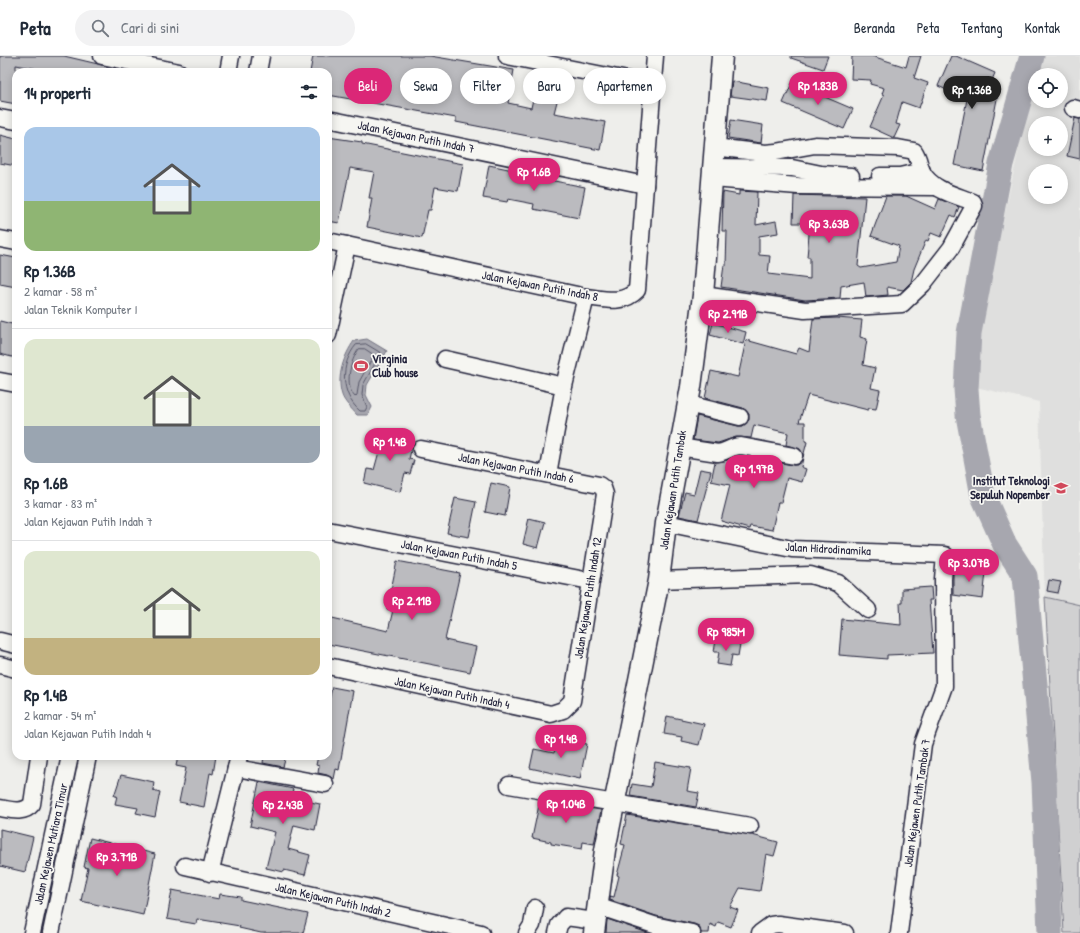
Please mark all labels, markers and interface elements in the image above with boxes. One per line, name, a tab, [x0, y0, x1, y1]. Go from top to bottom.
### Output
search box	[75, 10, 355, 46]
text: Peta	[20, 15, 51, 41]
icon: search	[89, 17, 111, 39]
text: Cari di sini	[121, 17, 179, 38]
text: Beranda	[854, 18, 895, 37]
text: Peta	[917, 18, 939, 37]
text: Tentang	[961, 18, 1003, 37]
text: Kontak	[1025, 18, 1060, 37]
chip: Beli	[344, 68, 392, 104]
chip: Sewa	[400, 68, 452, 104]
chip: Filter	[460, 68, 515, 104]
chip: Baru	[523, 68, 575, 104]
chip: Apartemen	[583, 68, 666, 104]
map controls	[1028, 68, 1068, 204]
button: locate	[1028, 68, 1068, 108]
pin: Rp 1.83B	[777, 72, 859, 106]
text: Rp 1.83B	[798, 76, 838, 94]
pin: Rp 1.36B	[931, 76, 1013, 110]
text: Rp 1.36B	[952, 80, 992, 98]
text: 14 properti	[24, 81, 91, 104]
icon: filters	[298, 81, 320, 103]
street label: Jalan Kejawan Putih Indah 7	[356, 116, 476, 157]
button: +	[1028, 116, 1068, 156]
icon: home	[136, 153, 208, 225]
pin: Rp 1.6B	[497, 158, 571, 192]
text: Rp 1.6B	[517, 162, 551, 180]
button: −	[1028, 164, 1068, 204]
pin: Rp 3.63B	[788, 210, 870, 244]
text: Rp 3.63B	[809, 214, 849, 232]
text: Rp 1.36B	[24, 259, 76, 282]
street label: Jalan Kejawan Putih Indah 8	[481, 266, 600, 305]
text: 2 kamar · 58 m²	[24, 282, 97, 300]
text: Jalan Teknik Komputer I	[24, 300, 138, 318]
pin: Rp 2.91B	[687, 300, 769, 334]
text: Rp 2.91B	[708, 304, 748, 322]
place label: Virginia Club house	[372, 350, 419, 381]
sports icon: Virginia Club house	[353, 358, 369, 374]
icon: home	[136, 365, 208, 437]
pin: Rp 1.4B	[353, 428, 427, 462]
street label: Jalan Kejawan Putih Tambak	[655, 429, 690, 551]
text: Rp 1.4B	[373, 432, 407, 450]
street label: Jalan Kejawan Putih Indah 6	[457, 448, 576, 487]
pin: Rp 1.97B	[713, 455, 795, 489]
text: Rp 1.97B	[734, 459, 774, 477]
text: Rp 1.6B	[24, 471, 68, 494]
place label: Institut Teknologi Sepuluh Nopember	[970, 472, 1050, 504]
school or university icon: Institut Teknologi Sepuluh Nopember	[1053, 480, 1069, 496]
text: 3 kamar · 83 m²	[24, 494, 97, 512]
text: Jalan Kejawan Putih Indah 7	[24, 512, 153, 530]
street label: Jalan Kejawan Putih Indah 5	[400, 535, 519, 574]
street label: Jalan Kejawan Putih Indah 12	[570, 536, 606, 660]
street label: Jalan Hidrodinamika	[785, 538, 872, 559]
pin: Rp 3.07B	[928, 549, 1010, 583]
text: Rp 3.07B	[948, 553, 990, 571]
icon: home	[136, 577, 208, 649]
pin: Rp 2.11B	[371, 587, 453, 621]
text: Rp 2.11B	[392, 591, 432, 609]
pin: Rp 985M	[689, 618, 763, 652]
text: Rp 985M	[707, 622, 745, 640]
street label: Jalan Kejawan Putih Indah 4	[393, 672, 512, 713]
text: Rp 1.4B	[24, 683, 68, 706]
text: 2 kamar · 54 m²	[24, 706, 96, 724]
text: Jalan Kejawan Putih Indah 4	[24, 724, 151, 742]
pin: Rp 1.4B	[524, 725, 598, 759]
text: Rp 1.4B	[544, 729, 578, 747]
street label: Jalan Kejawen Putih Tambak 7	[899, 738, 934, 868]
street label: Jalan Kejawen Mutiara Timur	[29, 781, 72, 906]
pin: Rp 1.04B	[525, 790, 607, 824]
pin: Rp 2.43B	[242, 791, 324, 825]
text: Rp 1.04B	[546, 794, 586, 812]
text: Rp 2.43B	[263, 795, 303, 813]
pin: Rp 3.71B	[76, 843, 158, 877]
text: Rp 3.71B	[97, 847, 137, 865]
street label: Jalan Kejawan Putih Indah 2	[273, 878, 393, 921]

